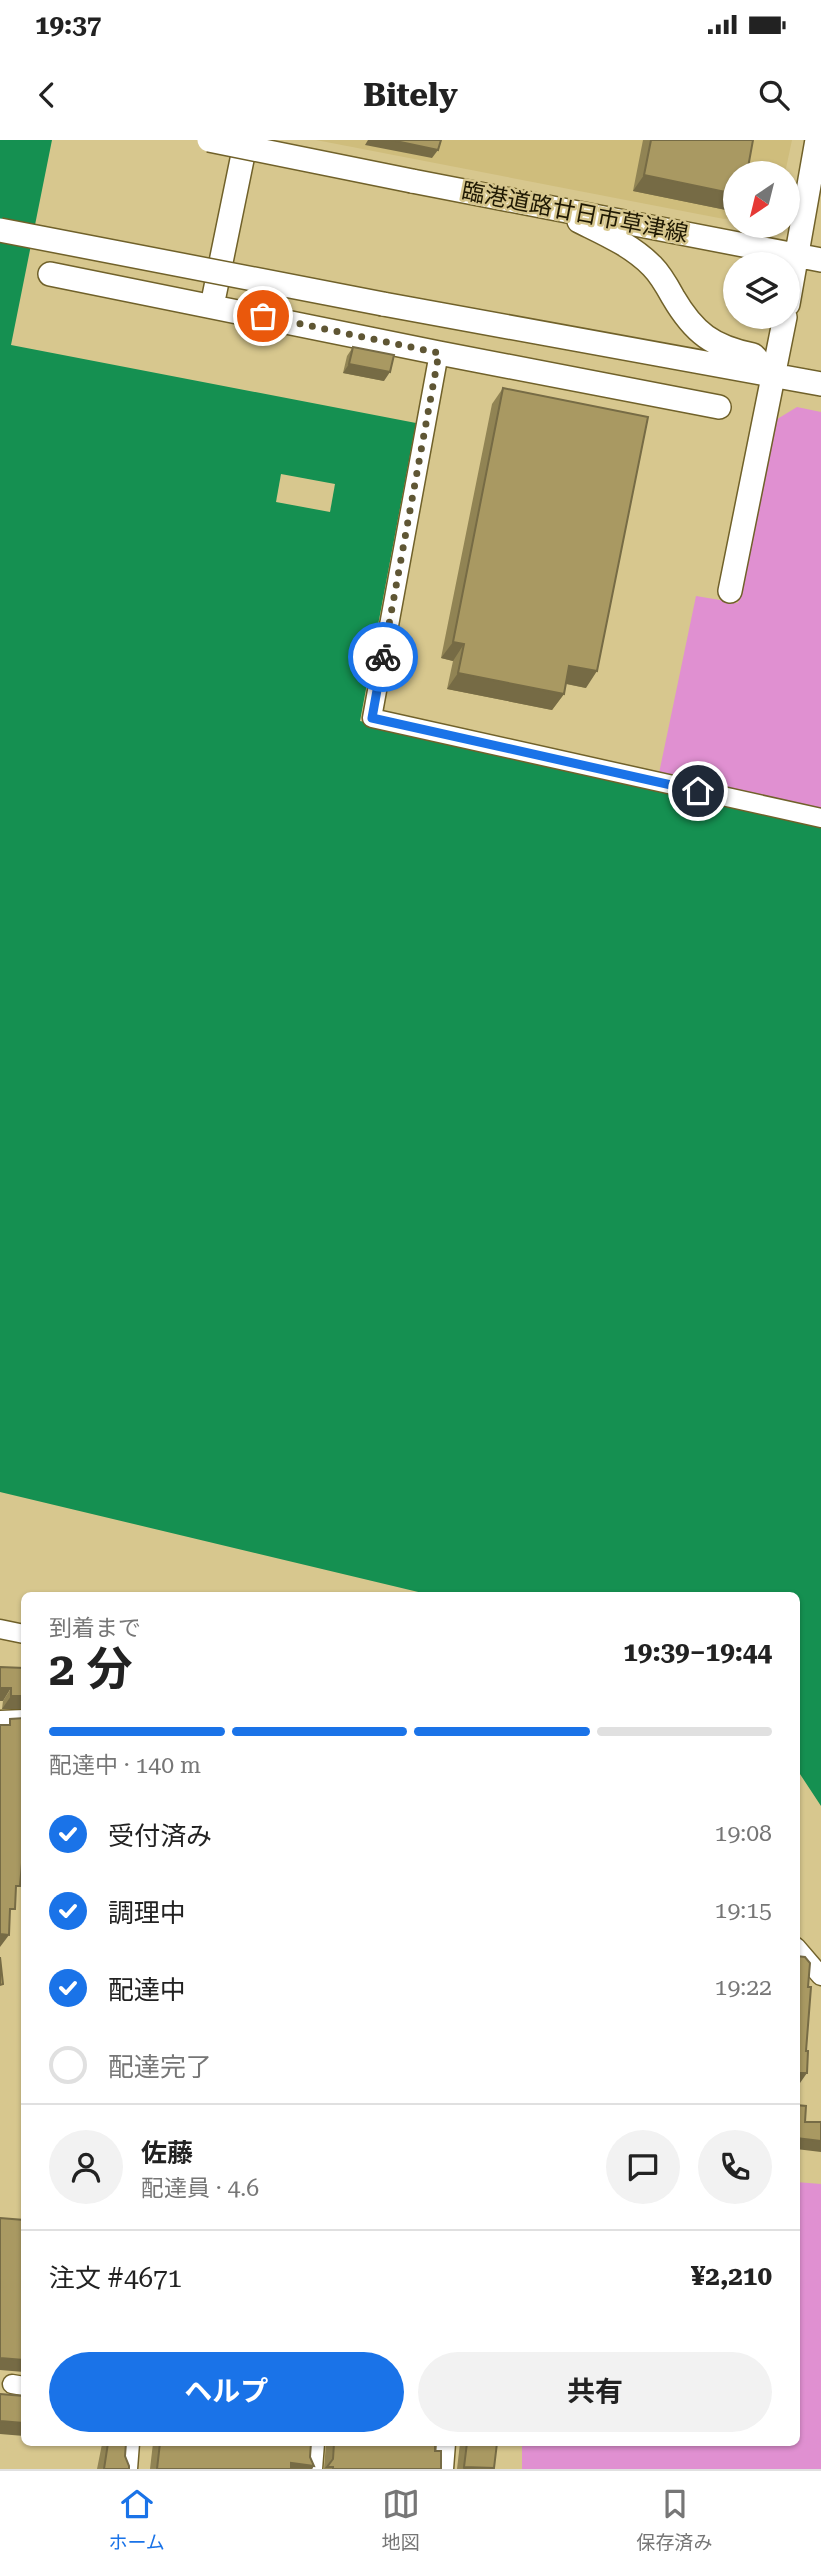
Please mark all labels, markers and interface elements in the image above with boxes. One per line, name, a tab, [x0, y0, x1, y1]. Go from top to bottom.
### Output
text: 19:37	[35, 10, 101, 40]
icon: back	[28, 76, 66, 114]
text: Bitely	[363, 76, 458, 114]
icon: search	[755, 76, 793, 114]
north arrow	[723, 161, 800, 238]
map controls	[723, 161, 800, 329]
street label: 臨港道路廿日市草津線	[459, 177, 690, 248]
button: layers	[723, 252, 800, 329]
pin	[233, 286, 293, 346]
icon: bag	[244, 297, 282, 335]
courier	[348, 622, 418, 692]
icon: bike	[364, 638, 402, 676]
pin	[668, 761, 728, 821]
icon: home	[679, 772, 717, 810]
text: 到着まで	[49, 1615, 141, 1642]
text: 19:39–19:44	[623, 1637, 772, 1667]
text: 2 分	[49, 1642, 132, 1696]
text: 配達中 · 140 m	[49, 1752, 201, 1779]
icon: check	[49, 1815, 87, 1853]
text: 19:08	[715, 1820, 772, 1847]
text: 受付済み	[108, 1821, 212, 1851]
icon: check	[49, 1892, 87, 1930]
text: 19:15	[715, 1897, 772, 1924]
text: 調理中	[108, 1898, 186, 1928]
icon: check	[49, 1969, 87, 2007]
text: 19:22	[715, 1974, 772, 2001]
text: 配達中	[108, 1975, 186, 2005]
text: 配達完了	[108, 2052, 212, 2082]
button: person	[49, 2130, 123, 2204]
button: chat	[606, 2130, 680, 2204]
button: phone	[698, 2130, 772, 2204]
text: 佐藤	[141, 2138, 193, 2168]
text: 配達員 · 4.6	[141, 2175, 259, 2202]
text: ¥2,210	[691, 2261, 772, 2291]
text: 注文 #4671	[49, 2263, 182, 2293]
button: ヘルプ	[49, 2352, 404, 2432]
button: 共有	[418, 2352, 772, 2432]
tab: ホーム	[108, 2485, 165, 2554]
tab: 地図	[382, 2485, 420, 2554]
tab: 保存済み	[637, 2485, 713, 2554]

